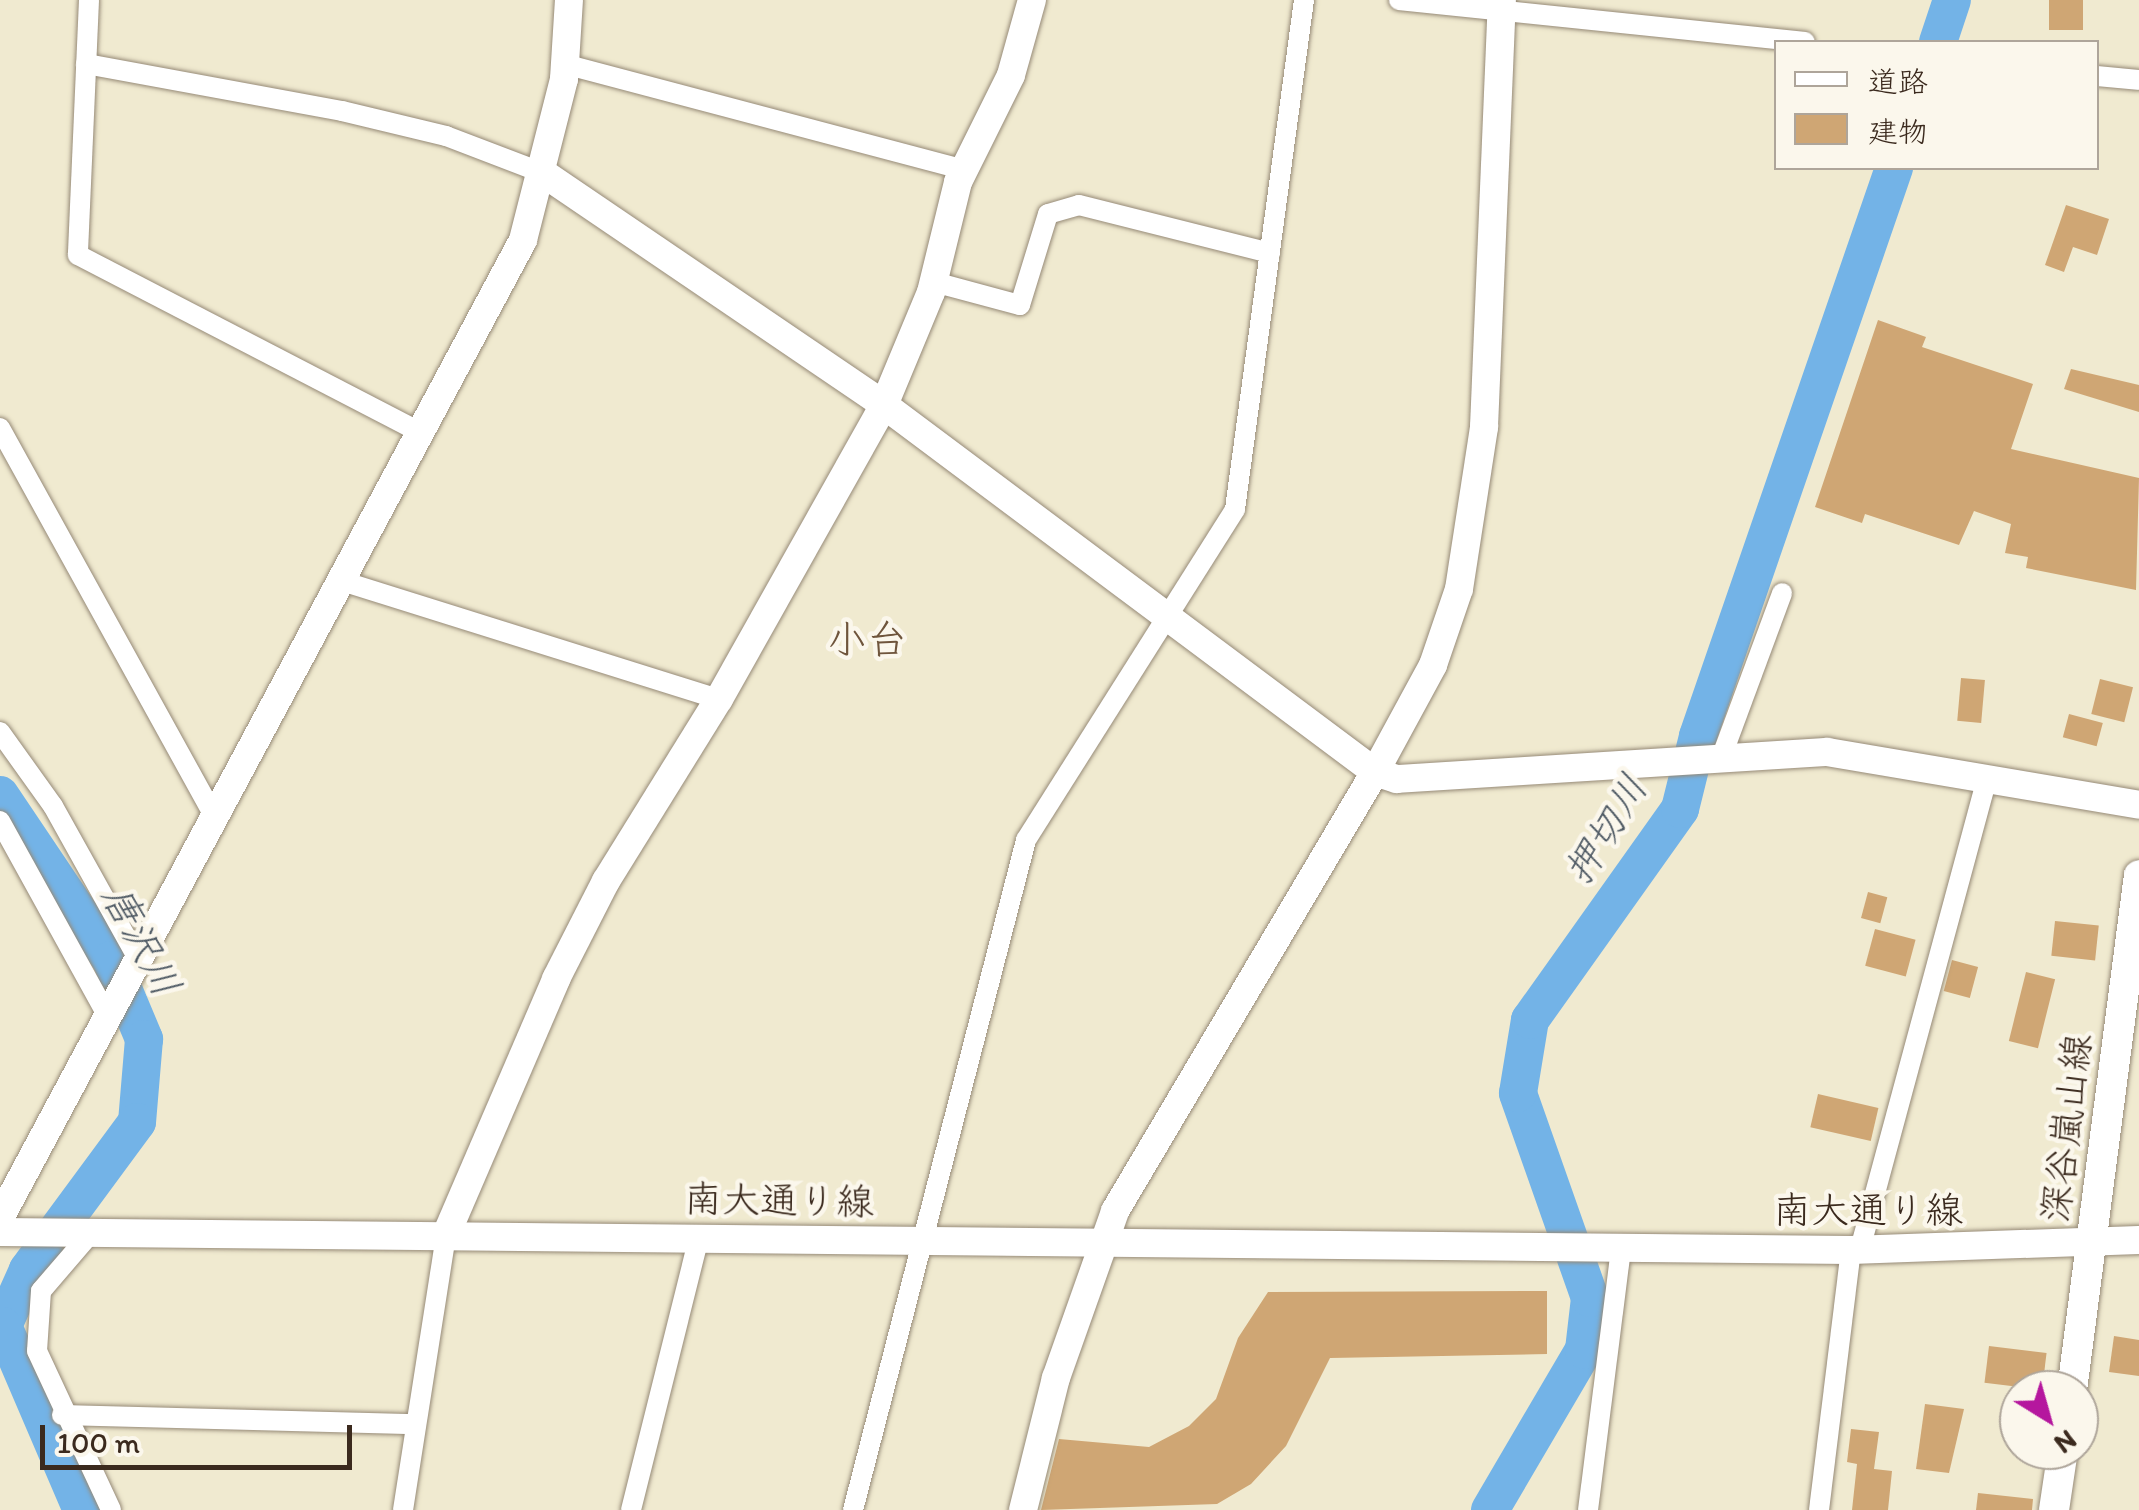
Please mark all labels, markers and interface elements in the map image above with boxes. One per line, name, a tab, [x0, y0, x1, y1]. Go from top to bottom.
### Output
legend	[1774, 40, 2099, 170]
text: 道路	[1868, 63, 1928, 100]
text: 建物	[1868, 113, 1928, 150]
district label: 小台	[827, 615, 907, 663]
water label: 押切川	[1553, 765, 1657, 893]
water label: 唐沢川	[93, 876, 191, 1004]
street label: 深谷嵐山線	[2033, 1031, 2101, 1225]
street label: 南大通り線	[684, 1177, 874, 1225]
street label: 南大通り線	[1773, 1188, 1963, 1234]
north arrow	[1999, 1370, 2099, 1470]
scale bar	[45, 1405, 358, 1467]
text: N	[2048, 1423, 2084, 1462]
text: 100 m	[57, 1424, 140, 1461]

